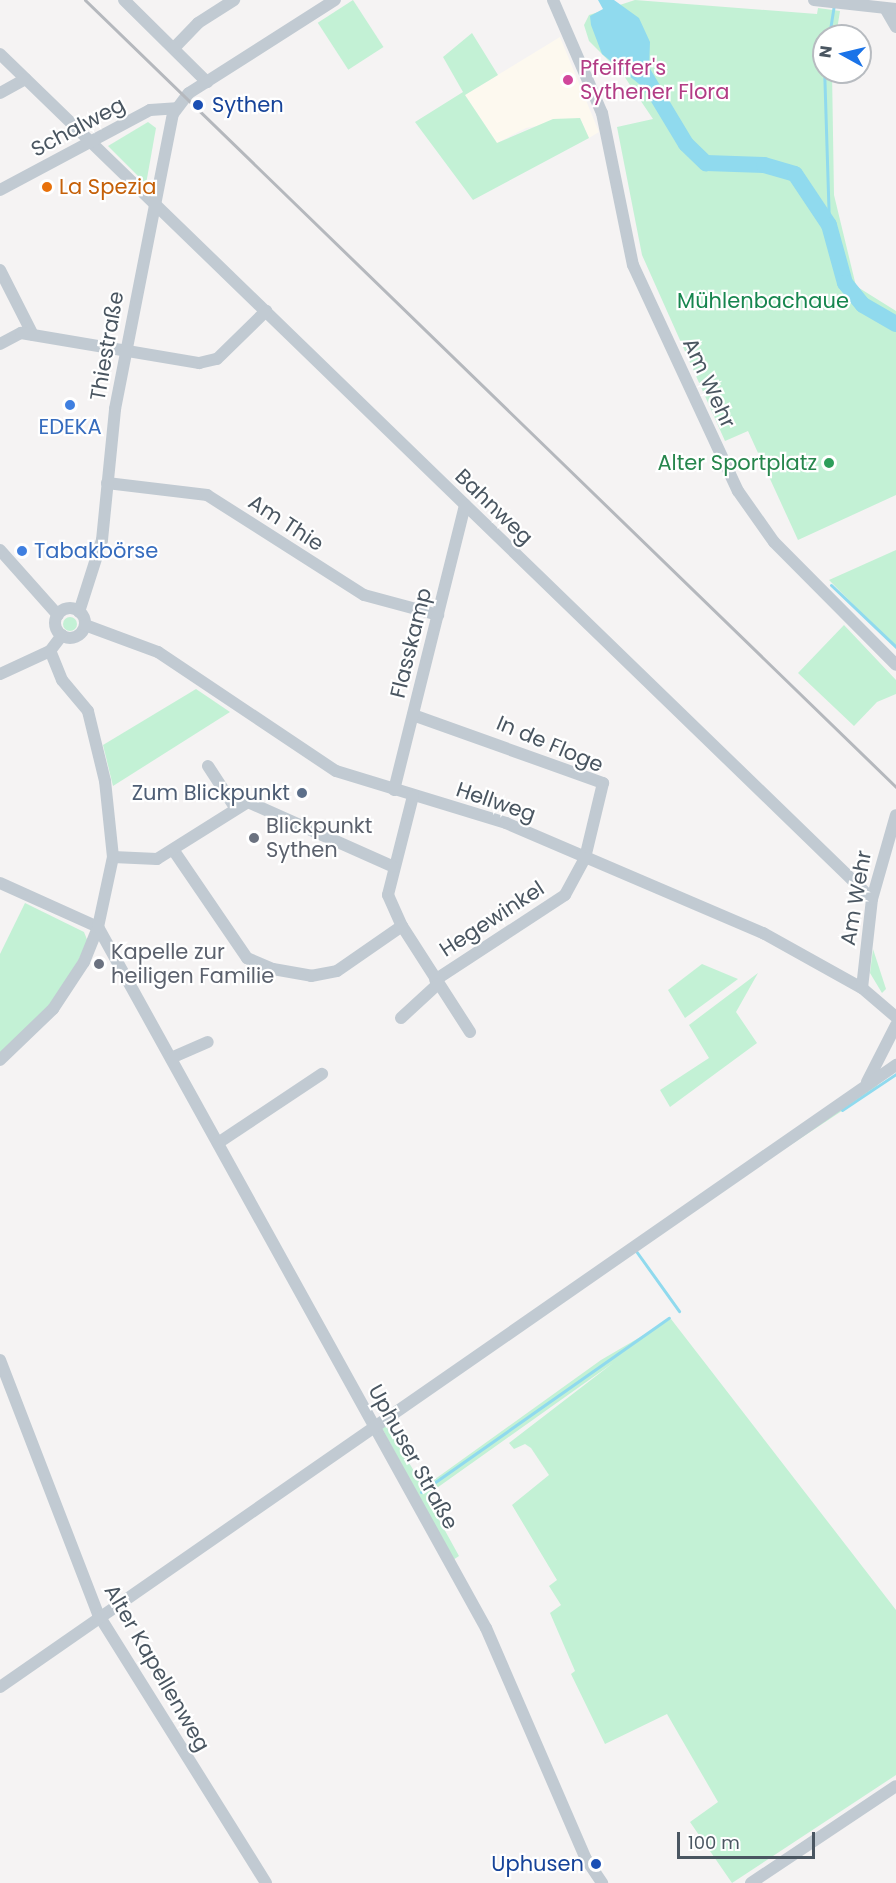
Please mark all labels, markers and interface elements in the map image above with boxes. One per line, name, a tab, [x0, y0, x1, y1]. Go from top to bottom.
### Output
north arrow	[812, 24, 872, 84]
text: N	[813, 44, 838, 59]
place label: Pfeiffer's Sythener Flora	[580, 55, 729, 105]
marker: Pfeiffer's Sythener Flora	[561, 73, 575, 87]
street label: Schalweg	[27, 92, 129, 162]
place label: Sythen	[212, 92, 284, 118]
marker: Sythen	[189, 96, 207, 114]
place label: La Spezia	[59, 174, 156, 200]
marker: La Spezia	[40, 180, 54, 194]
park label: Mühlenbachaue	[677, 288, 849, 314]
street label: Thiestraße	[85, 289, 129, 403]
street label: Am Wehr	[677, 334, 741, 432]
marker: EDEKA	[63, 398, 77, 412]
place label: EDEKA	[38, 414, 102, 440]
place label: Alter Sportplatz	[657, 450, 817, 476]
marker: Alter Sportplatz	[822, 456, 836, 470]
street label: Bahnweg	[450, 464, 538, 550]
street label: Am Thie	[244, 489, 328, 557]
place label: Tabakbörse	[34, 538, 158, 564]
marker: Tabakbörse	[15, 544, 29, 558]
street label: Flasskamp	[385, 585, 437, 701]
street label: In de Floge	[493, 710, 607, 778]
street label: Hellweg	[453, 777, 539, 827]
place label: Zum Blickpunkt	[132, 780, 290, 806]
marker: Zum Blickpunkt	[295, 786, 309, 800]
place label: Blickpunkt Sythen	[266, 813, 372, 863]
marker: Blickpunkt Sythen	[247, 831, 261, 845]
street label: Am Wehr	[835, 848, 877, 948]
street label: Hegewinkel	[435, 876, 549, 962]
place label: Kapelle zur heiligen Familie	[111, 939, 274, 989]
marker: Kapelle zur heiligen Familie	[92, 957, 106, 971]
street label: Uphuser Straße	[363, 1380, 463, 1534]
street label: Alter Kapellenweg	[99, 1580, 215, 1756]
scale bar	[680, 1820, 818, 1858]
text: 100 m	[688, 1830, 740, 1855]
place label: Uphusen	[491, 1851, 584, 1877]
marker: Uphusen	[589, 1857, 603, 1871]

